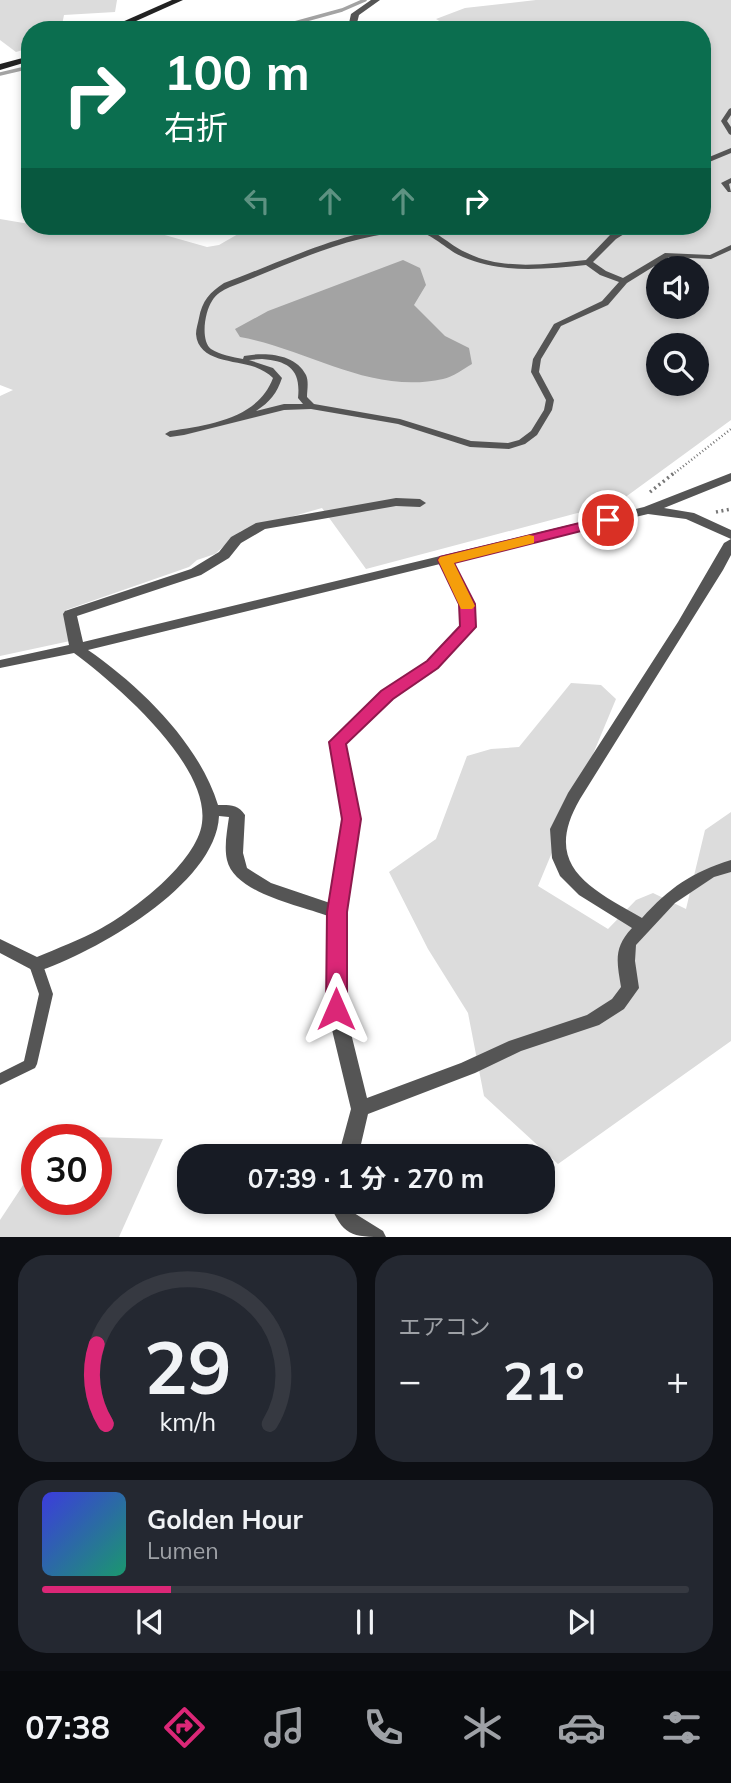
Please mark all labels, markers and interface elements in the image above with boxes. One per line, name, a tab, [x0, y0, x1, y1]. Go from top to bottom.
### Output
text: 100 m	[164, 41, 310, 102]
icon: right	[49, 49, 140, 140]
text: 右折	[164, 107, 228, 147]
icon: left	[238, 182, 276, 220]
icon: ahead	[311, 182, 349, 220]
icon: ahead	[384, 182, 422, 220]
icon: right	[457, 182, 495, 220]
map controls	[646, 256, 709, 396]
button: sound	[646, 256, 709, 319]
button: search	[646, 333, 709, 396]
pin	[578, 490, 638, 550]
icon: arrive	[589, 501, 627, 539]
position arrow	[299, 972, 373, 1046]
speed limit sign: 30	[21, 1124, 112, 1215]
text: 07:39 · 1 分 · 270 m	[248, 1162, 484, 1195]
text: エアコン	[399, 1312, 491, 1341]
text: 29	[144, 1322, 231, 1413]
text: 21°	[503, 1348, 585, 1413]
text: −	[399, 1356, 421, 1404]
text: +	[666, 1356, 689, 1404]
text: km/h	[159, 1406, 216, 1437]
text: Golden Hour	[147, 1503, 303, 1536]
text: Lumen	[147, 1536, 219, 1565]
icon: previous	[131, 1603, 169, 1641]
icon: pause	[346, 1603, 384, 1641]
icon: next	[562, 1603, 600, 1641]
icon: directions	[160, 1703, 209, 1752]
icon: music	[260, 1703, 309, 1752]
icon: phone	[359, 1703, 408, 1752]
icon: climate	[458, 1703, 507, 1752]
icon: car	[557, 1703, 606, 1752]
icon: filters	[657, 1703, 706, 1752]
text: 07:38	[25, 1707, 110, 1747]

